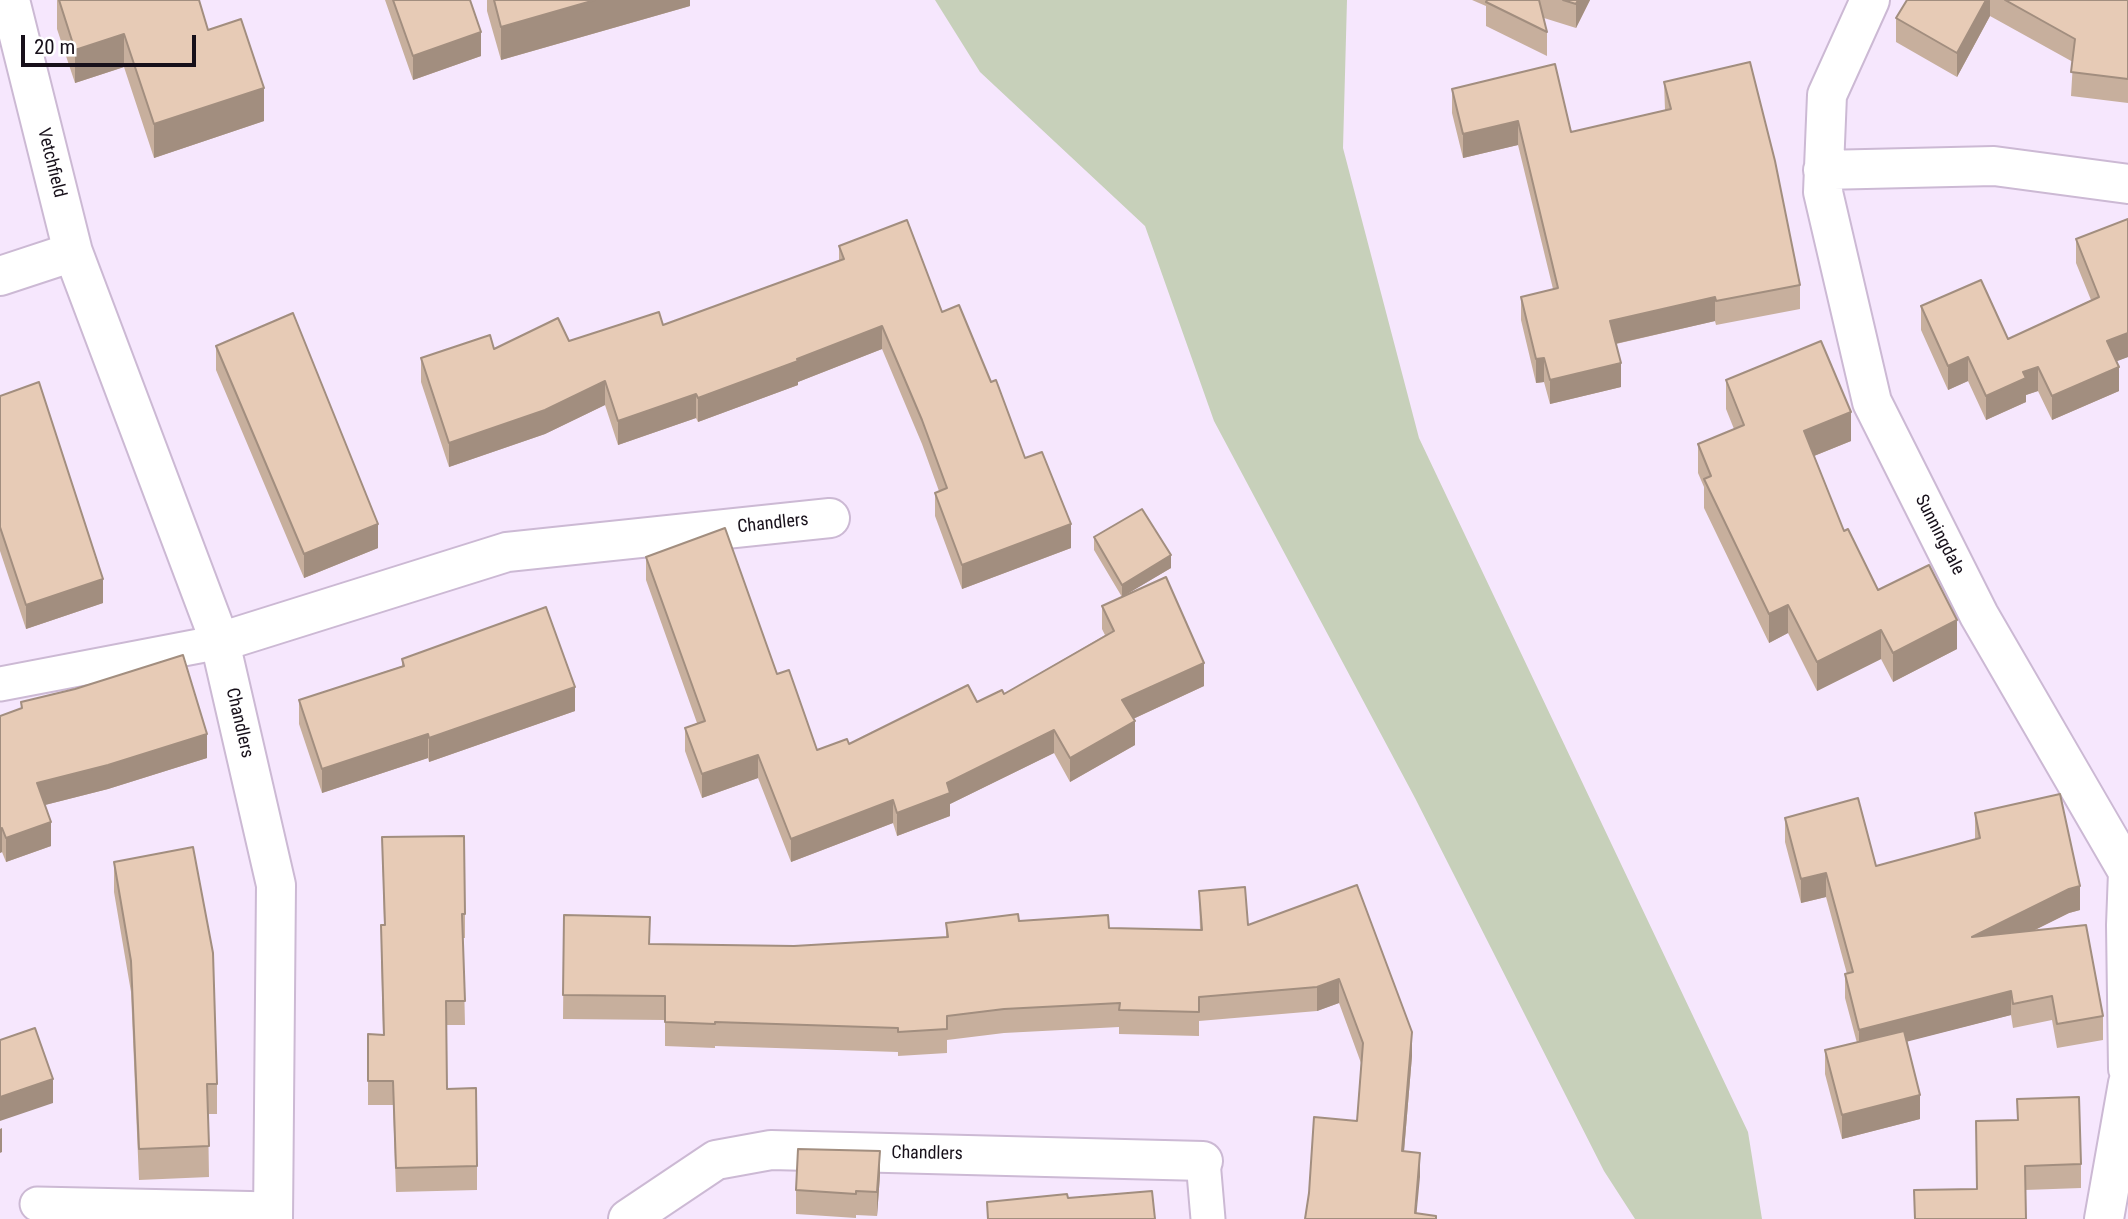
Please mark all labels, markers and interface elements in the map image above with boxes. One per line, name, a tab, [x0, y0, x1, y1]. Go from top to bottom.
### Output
scale bar	[24, 21, 200, 65]
text: 20 m	[34, 35, 75, 59]
street label: Vetchfield	[32, 126, 70, 200]
street label: Sunningdale	[1910, 491, 1968, 579]
street label: Chandlers	[736, 510, 810, 538]
street label: Chandlers	[220, 686, 258, 760]
street label: Chandlers	[891, 1143, 963, 1165]

